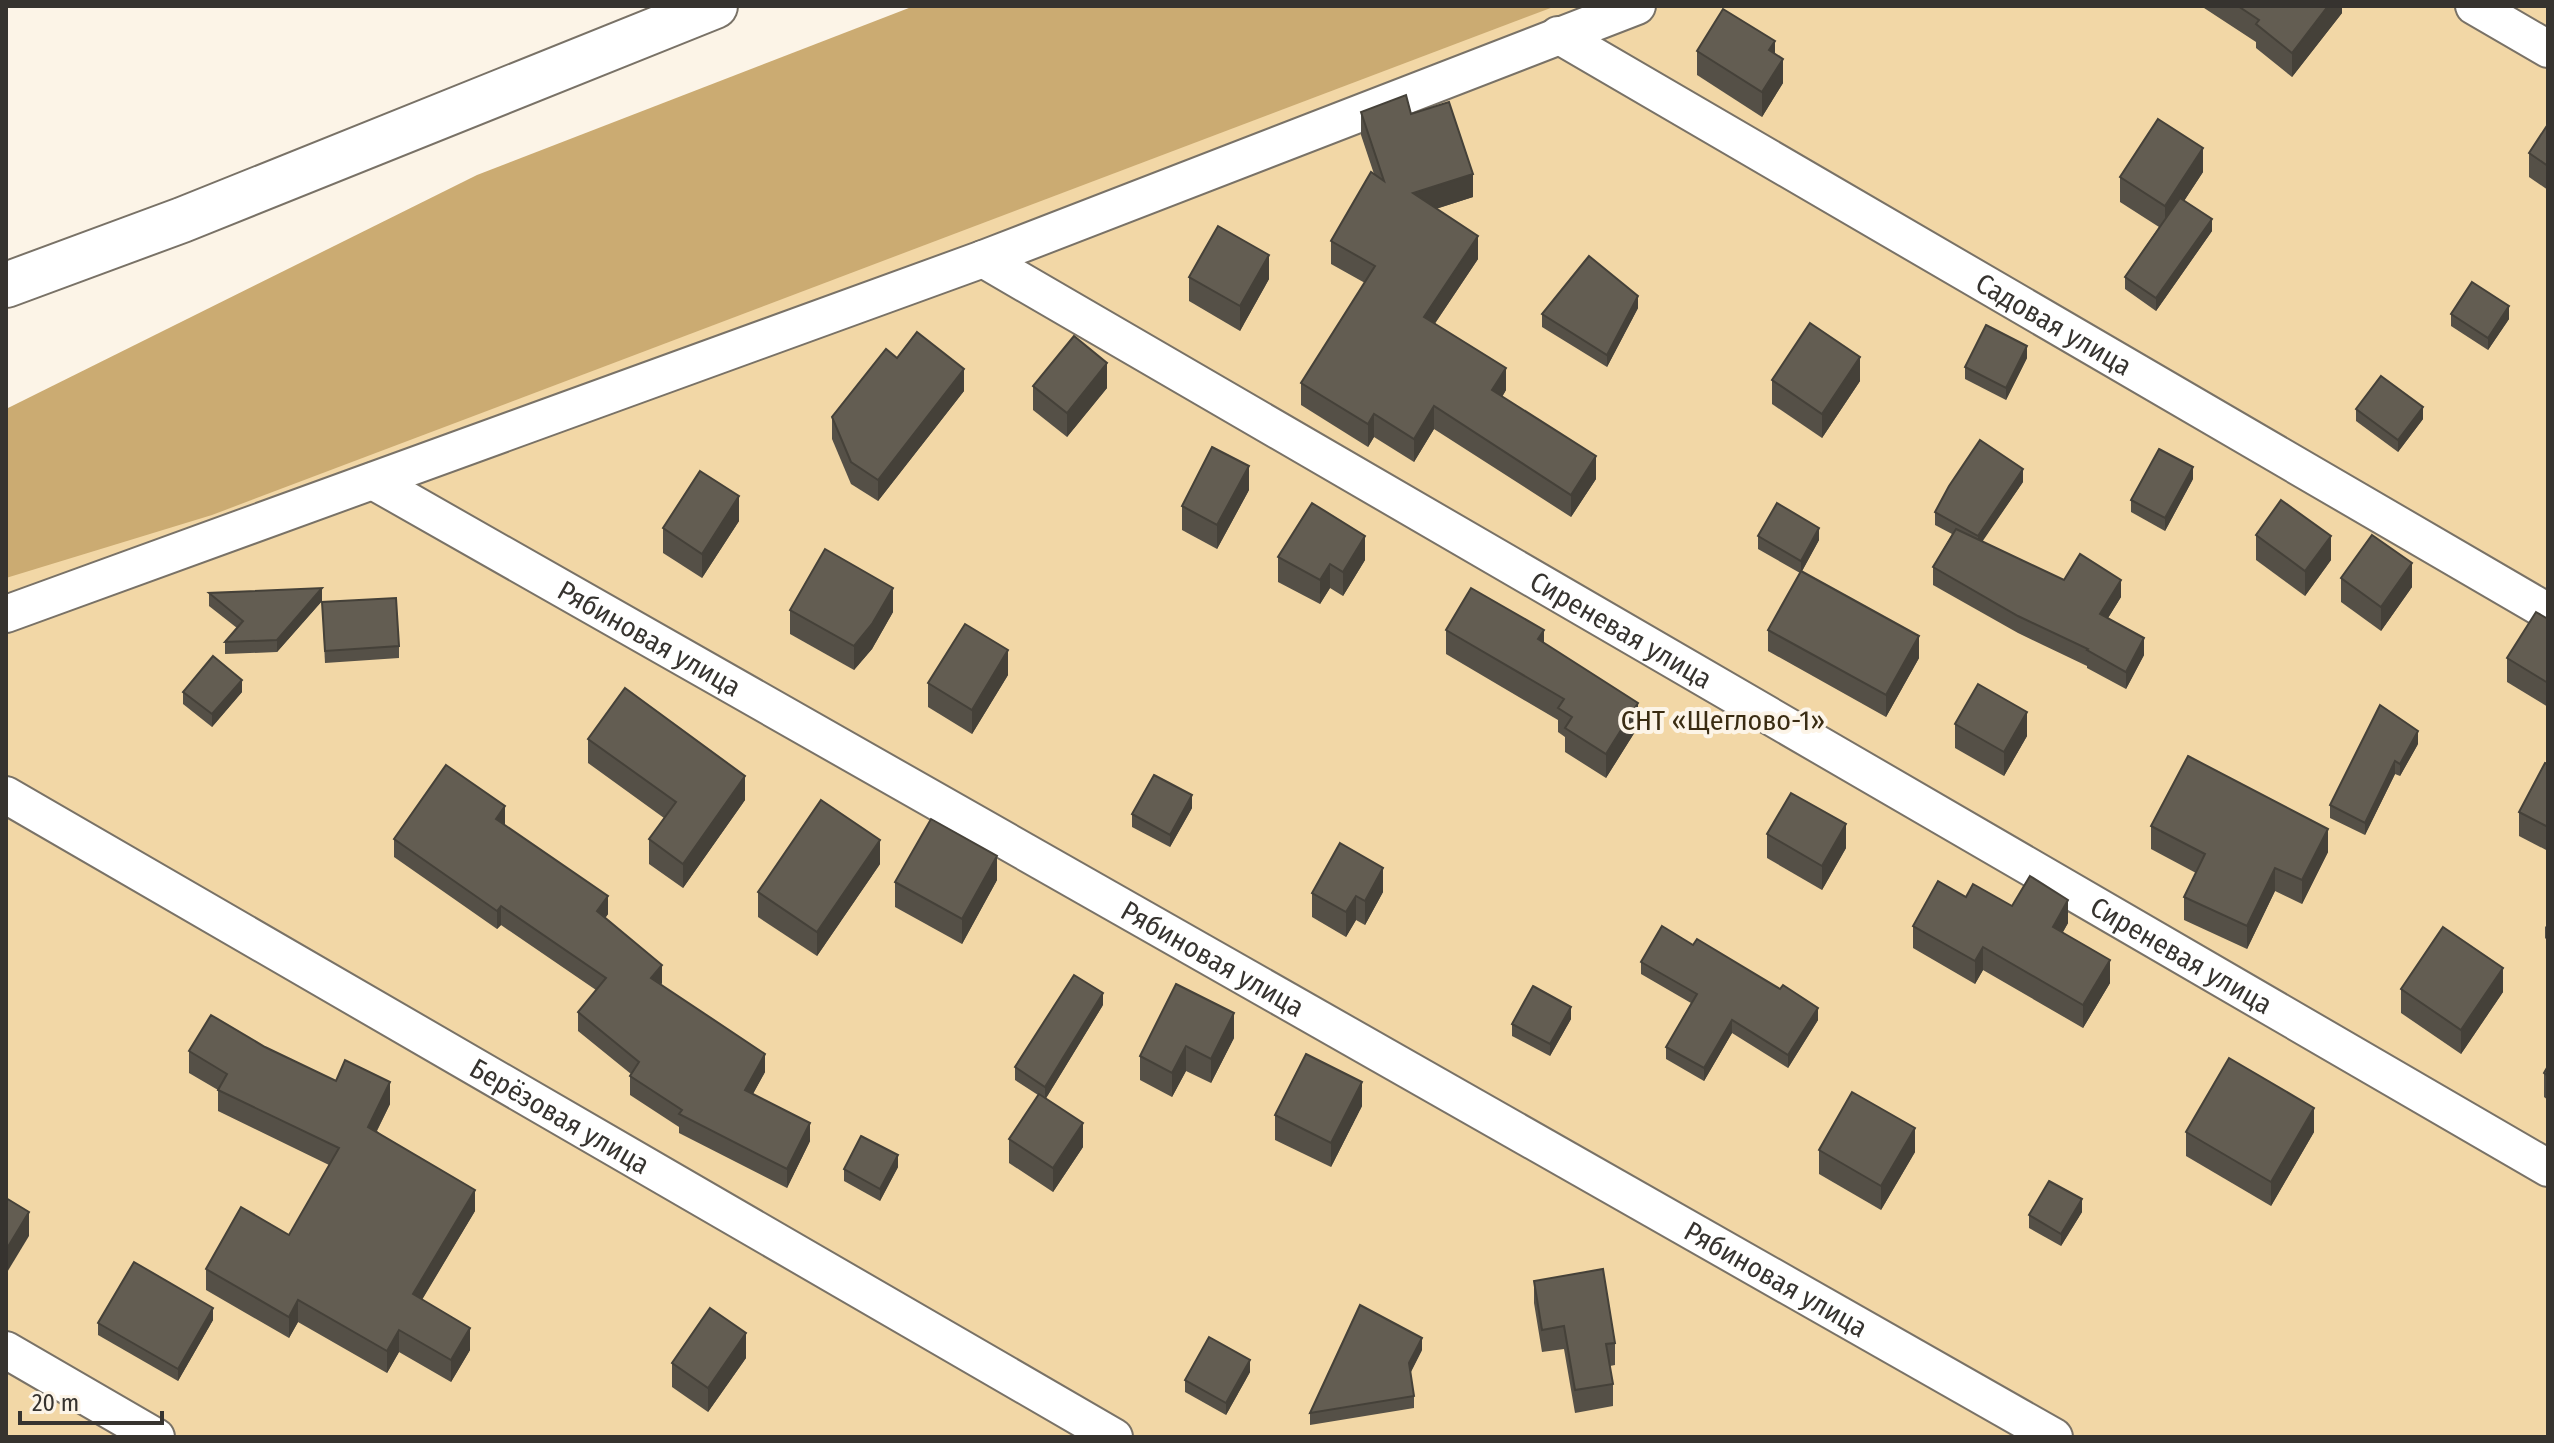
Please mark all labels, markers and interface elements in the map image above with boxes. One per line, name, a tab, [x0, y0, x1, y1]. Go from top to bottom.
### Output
street label: Садовая улица	[1970, 266, 2137, 383]
street label: Сиреневая улица	[1524, 564, 1718, 696]
street label: Рябиновая улица	[552, 574, 746, 704]
park label: СНТ «Щеглово-1»	[1621, 704, 1825, 737]
street label: Сиреневая улица	[2084, 890, 2278, 1021]
street label: Рябиновая улица	[1115, 894, 1310, 1024]
street label: Берёзовая улица	[464, 1051, 655, 1181]
street label: Рябиновая улица	[1678, 1214, 1873, 1344]
scale bar	[20, 1375, 162, 1425]
text: 20 m	[32, 1389, 79, 1417]

